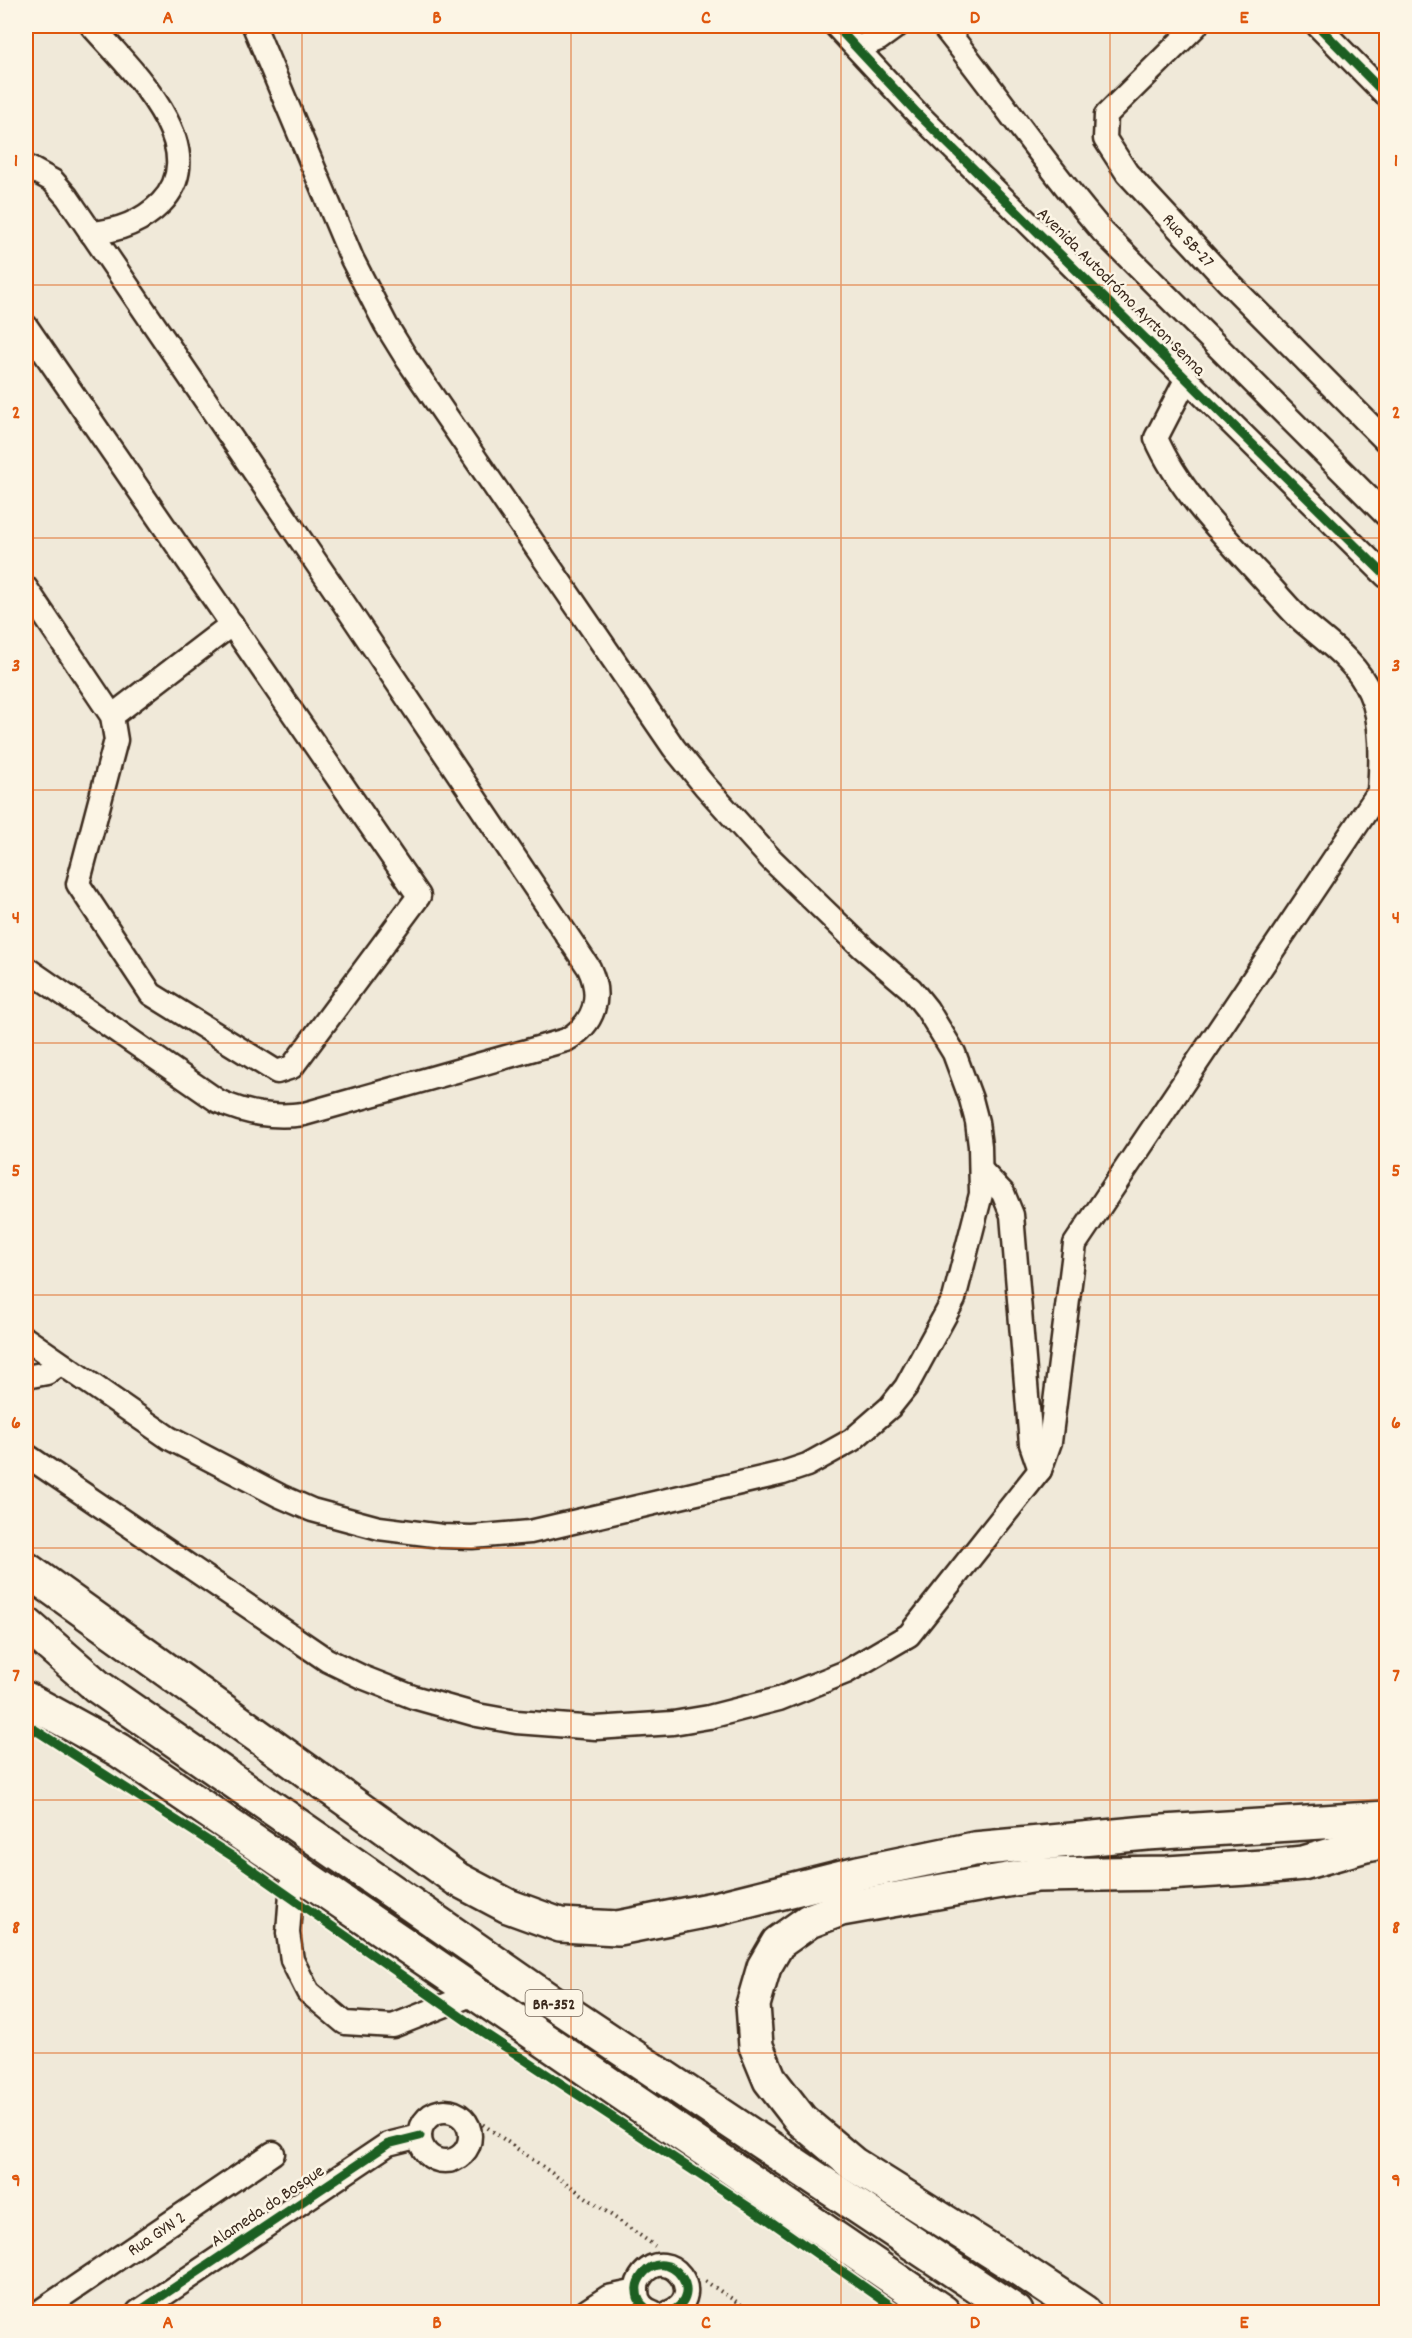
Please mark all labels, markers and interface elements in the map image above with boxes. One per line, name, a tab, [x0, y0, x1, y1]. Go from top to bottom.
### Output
text: A	[163, 5, 174, 33]
text: B	[432, 5, 442, 33]
text: C	[701, 5, 711, 33]
text: D	[970, 5, 981, 33]
text: E	[1239, 5, 1249, 33]
text: 1	[14, 148, 18, 176]
text: 1	[1394, 148, 1398, 176]
street label: Avenida Autodrómo Ayrton Senna	[1030, 203, 1211, 383]
street label: Rua SB-27	[1155, 209, 1219, 275]
text: 2	[12, 400, 20, 428]
text: 2	[1392, 400, 1400, 428]
text: 3	[12, 653, 20, 681]
text: 3	[1392, 653, 1400, 681]
text: 4	[12, 905, 20, 933]
text: 4	[1392, 905, 1400, 933]
text: 5	[11, 1158, 21, 1186]
text: 5	[1391, 1158, 1401, 1186]
text: 6	[11, 1410, 21, 1438]
text: 6	[1391, 1410, 1401, 1438]
text: 7	[12, 1663, 20, 1691]
text: 7	[1392, 1663, 1400, 1691]
text: 8	[12, 1915, 20, 1943]
text: 8	[1392, 1915, 1400, 1943]
road number: BR-352	[526, 1990, 582, 2016]
street label: Alameda do Bosque	[207, 2160, 330, 2254]
text: 9	[11, 2168, 21, 2196]
text: 9	[1391, 2168, 1401, 2196]
street label: Rua GYN 2	[123, 2206, 192, 2264]
text: A	[163, 2310, 174, 2338]
text: B	[432, 2310, 442, 2338]
text: C	[701, 2310, 711, 2338]
text: D	[970, 2310, 981, 2338]
text: E	[1239, 2310, 1249, 2338]

